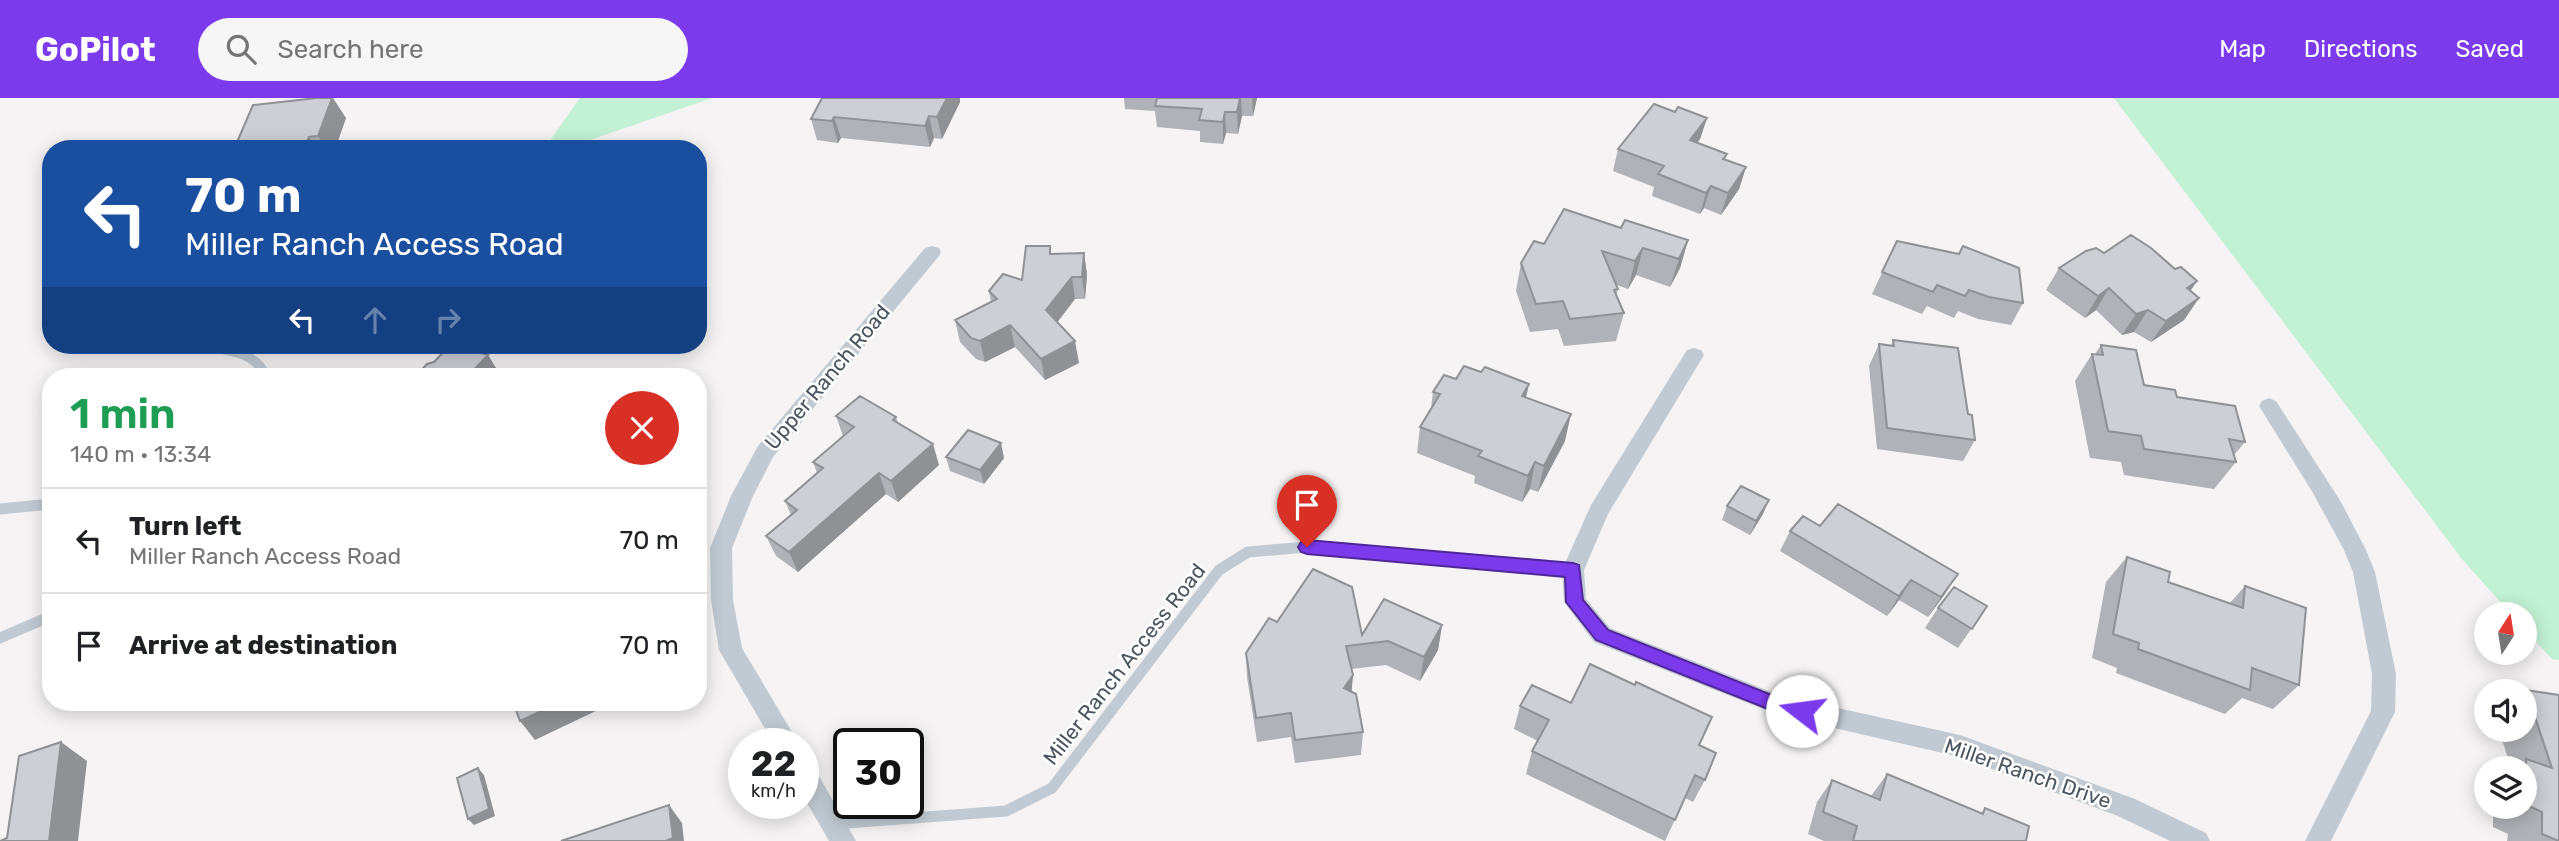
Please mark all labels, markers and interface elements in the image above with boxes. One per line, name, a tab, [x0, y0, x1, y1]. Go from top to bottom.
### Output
search box	[198, 18, 688, 81]
text: GoPilot	[35, 30, 156, 69]
icon: search	[222, 30, 260, 68]
text: Search here	[278, 34, 423, 65]
text: Map	[2219, 35, 2266, 63]
text: Directions	[2304, 35, 2417, 63]
text: Saved	[2455, 35, 2524, 63]
text: 70 m	[185, 166, 302, 224]
icon: left	[70, 168, 161, 259]
text: Miller Ranch Access Road	[185, 225, 564, 263]
street label: Upper Ranch Road	[759, 299, 895, 455]
icon: left	[283, 301, 321, 339]
icon: ahead	[356, 301, 394, 339]
icon: right	[429, 301, 467, 339]
text: 1 min	[70, 389, 176, 439]
button: close	[605, 391, 679, 465]
text: 140 m · 13:34	[70, 440, 211, 468]
pin	[1277, 475, 1337, 547]
icon: arrive	[1288, 486, 1326, 524]
text: Turn left	[129, 511, 241, 542]
icon: left	[70, 522, 108, 560]
text: 70 m	[620, 525, 679, 556]
text: Miller Ranch Access Road	[129, 542, 401, 570]
street label: Miller Ranch Access Road	[1038, 558, 1210, 770]
north arrow	[2474, 602, 2538, 665]
map controls	[2474, 602, 2537, 819]
icon: arrive	[70, 627, 108, 665]
text: Arrive at destination	[129, 630, 397, 661]
text: 70 m	[620, 630, 679, 661]
position arrow	[1765, 674, 1839, 748]
button: sound	[2474, 679, 2537, 742]
speed limit sign: 30	[833, 728, 924, 819]
street label: Miller Ranch Drive	[1941, 733, 2115, 813]
text: 22	[751, 743, 796, 785]
button: layers	[2474, 756, 2537, 819]
text: km/h	[751, 780, 796, 802]

